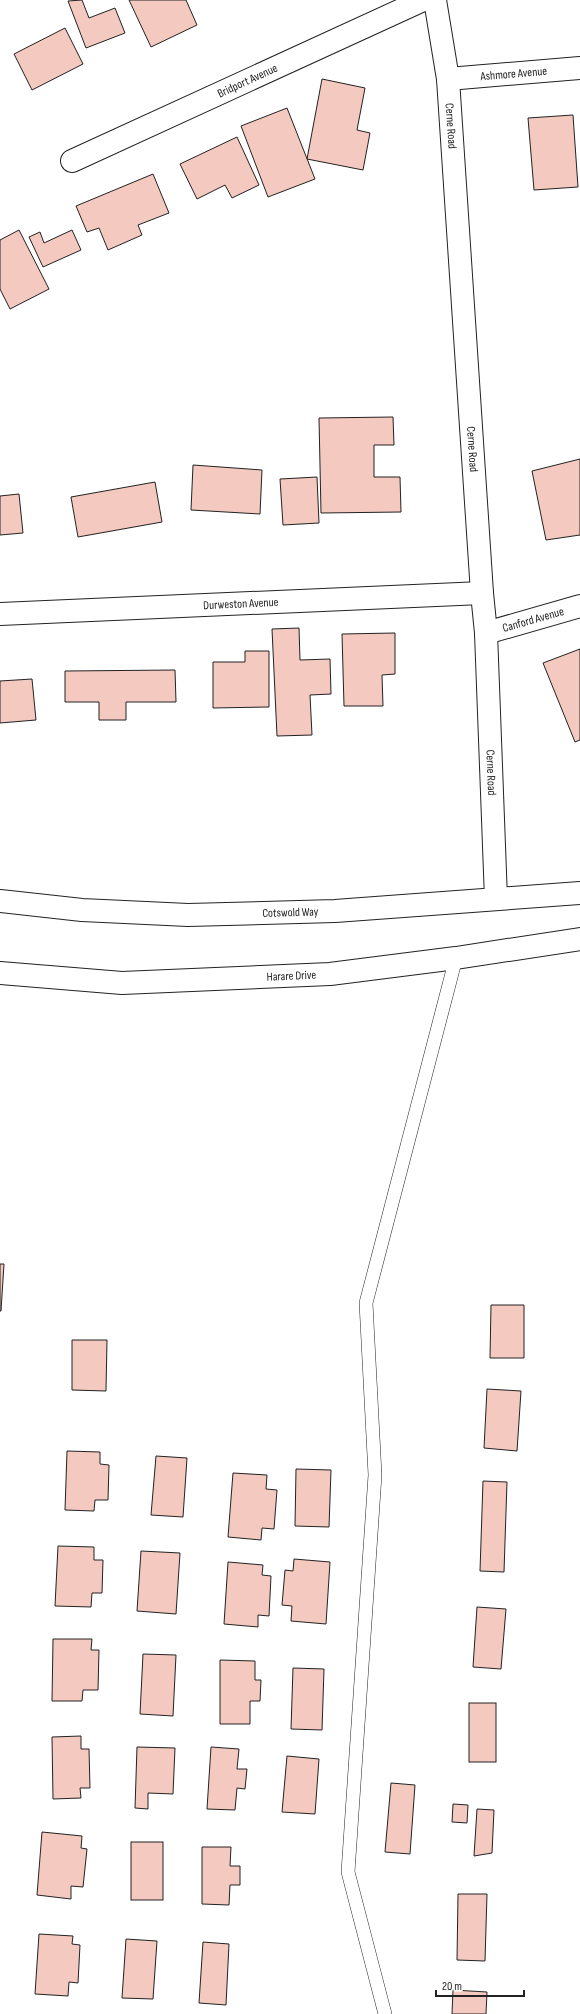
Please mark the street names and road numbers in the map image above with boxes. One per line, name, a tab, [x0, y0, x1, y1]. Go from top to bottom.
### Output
street label: Bridport Avenue	[215, 60, 280, 101]
street label: Ashmore Avenue	[479, 63, 548, 84]
street label: Cerne Road	[442, 102, 460, 149]
street label: Cerne Road	[463, 426, 481, 473]
street label: Durweston Avenue	[203, 594, 279, 613]
street label: Canford Avenue	[501, 603, 566, 635]
street label: Cerne Road	[483, 749, 500, 796]
street label: Cotswold Way	[262, 904, 319, 920]
street label: Harare Drive	[266, 967, 317, 984]

